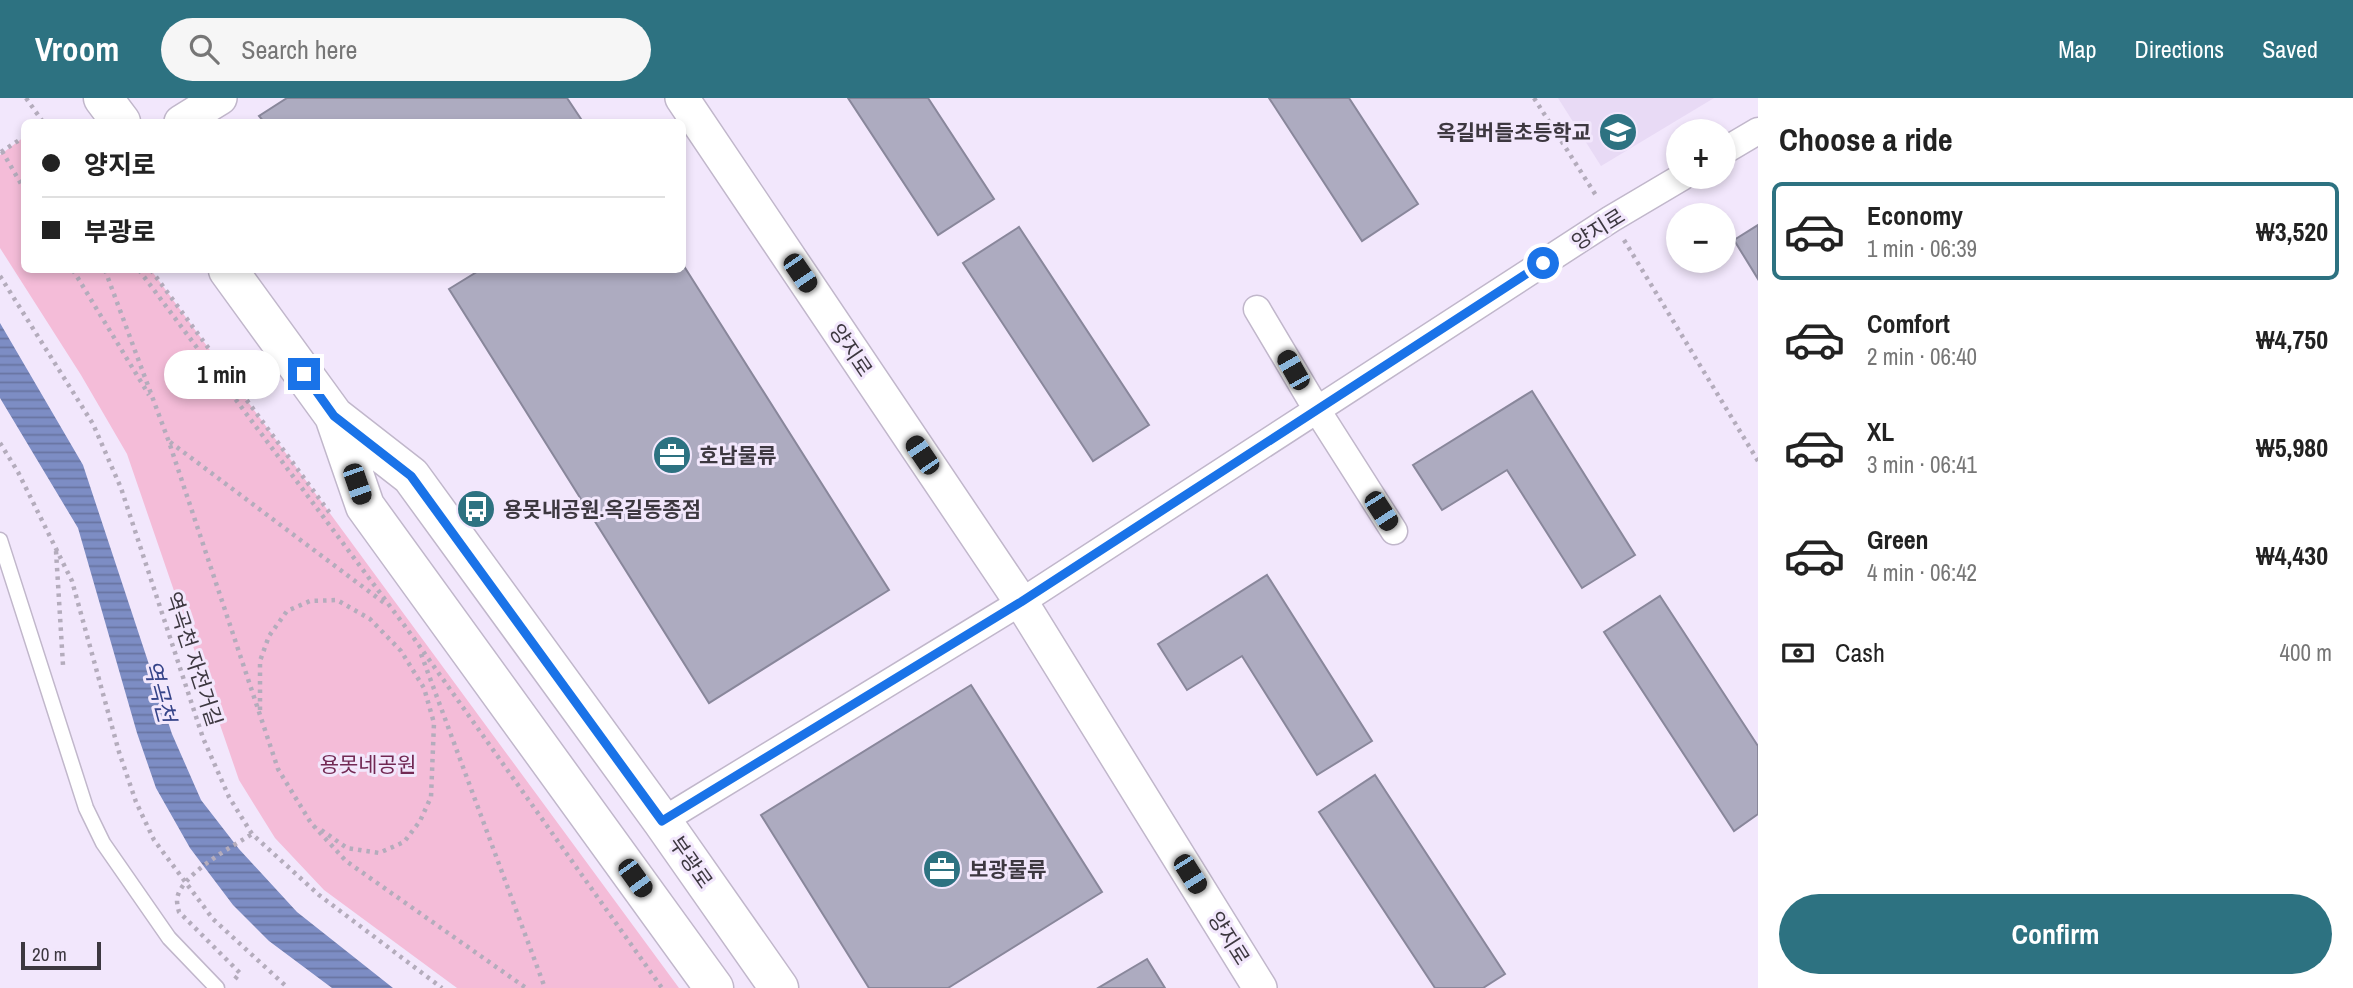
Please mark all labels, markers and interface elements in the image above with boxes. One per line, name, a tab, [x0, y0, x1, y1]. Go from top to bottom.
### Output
search box	[161, 18, 651, 81]
text: Vroom	[35, 27, 119, 71]
icon: search	[185, 30, 223, 68]
text: Search here	[241, 32, 357, 67]
text: Map	[2058, 33, 2096, 65]
text: Directions	[2134, 33, 2224, 65]
text: Saved	[2262, 33, 2318, 65]
school or university icon: 옥길버들초등학교	[1597, 111, 1639, 153]
place label: 옥길버들초등학교	[1436, 118, 1591, 147]
text: Choose a ride	[1779, 118, 1953, 161]
map controls	[1666, 119, 1736, 273]
button: +	[1666, 119, 1736, 189]
text: 양지로	[84, 147, 156, 182]
text: Economy	[1867, 198, 1963, 233]
icon: car	[1783, 200, 1846, 263]
street label: 양지로	[1566, 201, 1630, 257]
button: −	[1666, 203, 1736, 273]
text: 부광로	[84, 214, 156, 249]
text: ₩3,520	[2256, 214, 2328, 249]
text: 1 min · 06:39	[1867, 233, 1977, 264]
route start	[1527, 247, 1559, 279]
car	[780, 250, 821, 296]
text: Comfort	[1867, 306, 1950, 341]
icon: car	[1783, 308, 1846, 371]
street label: 양지로	[823, 318, 879, 382]
text: ₩4,750	[2256, 322, 2328, 357]
text: 2 min · 06:40	[1867, 341, 1977, 372]
car	[1274, 347, 1313, 393]
callout: 1 min	[164, 350, 280, 398]
route end	[288, 358, 320, 390]
text: 1 min	[197, 359, 247, 390]
text: XL	[1867, 414, 1894, 449]
icon: car	[1783, 416, 1846, 479]
text: ₩5,980	[2256, 430, 2328, 465]
car	[902, 432, 943, 478]
office icon: 호남물류	[651, 434, 693, 476]
place label: 호남물류	[699, 441, 776, 470]
text: 3 min · 06:41	[1867, 449, 1977, 480]
car	[341, 461, 374, 507]
bus stop icon: 용못내공원.옥길동종점	[455, 488, 497, 530]
car	[1361, 488, 1402, 534]
place label: 용못내공원.옥길동종점	[503, 495, 701, 524]
text: Green	[1867, 522, 1929, 557]
icon: car	[1783, 524, 1846, 587]
text: ₩4,430	[2256, 538, 2328, 573]
text: 4 min · 06:42	[1867, 557, 1977, 588]
street label: 역곡천 자전거길	[160, 589, 228, 729]
icon: cash	[1779, 634, 1817, 672]
text: Cash	[1835, 635, 1885, 670]
text: 400 m	[2280, 637, 2332, 668]
water label: 역곡천	[138, 657, 182, 725]
park label: 용못네공원	[320, 750, 416, 779]
street label: 부광로	[662, 830, 720, 894]
office icon: 보광물류	[921, 848, 963, 890]
car	[1170, 851, 1211, 897]
car	[615, 855, 656, 901]
place label: 보광물류	[969, 855, 1046, 884]
button: Confirm	[1779, 894, 2332, 974]
street label: 양지로	[1201, 906, 1257, 970]
scale bar	[21, 939, 102, 971]
text: 20 m	[32, 941, 67, 967]

